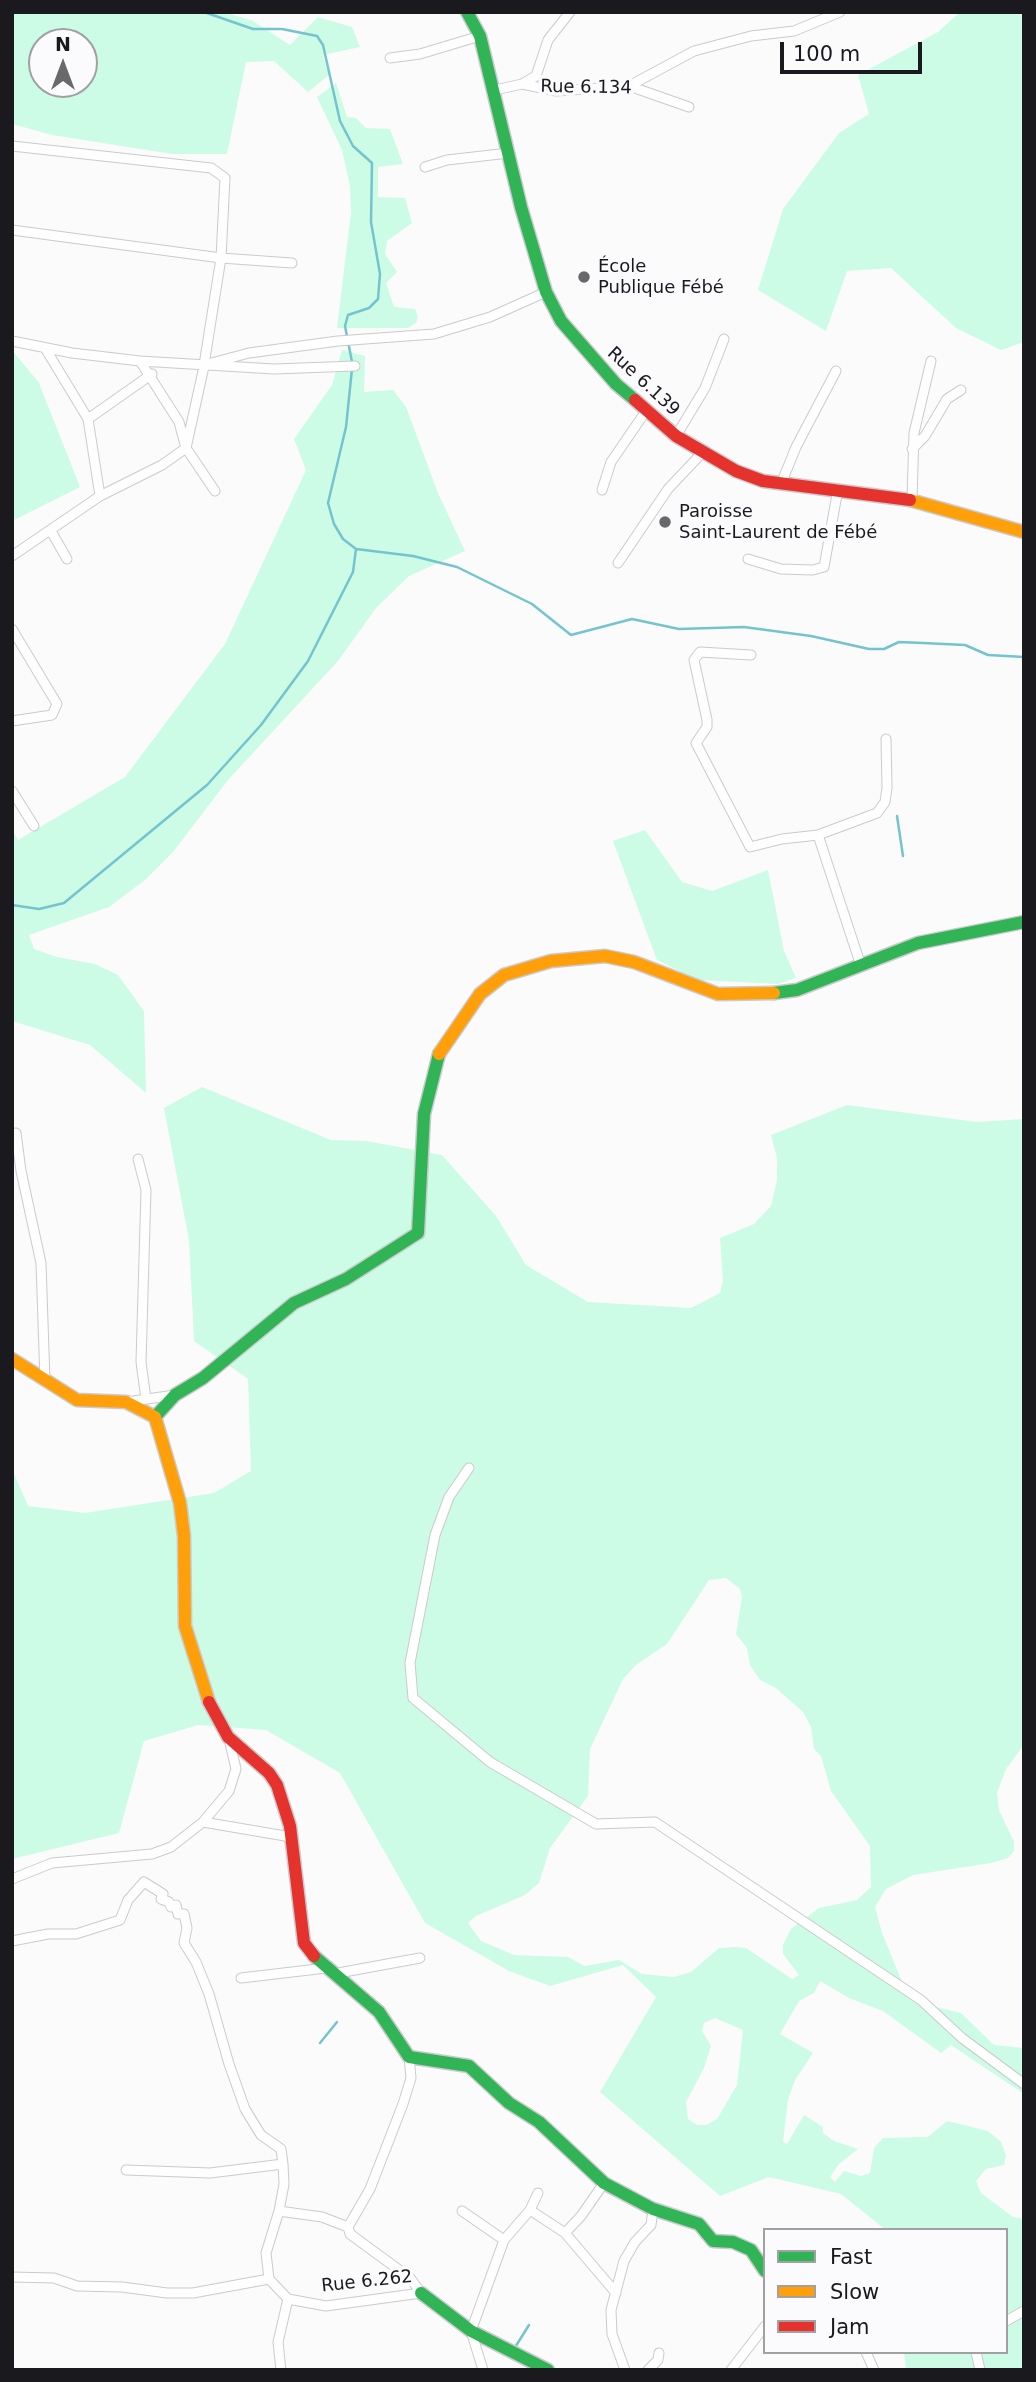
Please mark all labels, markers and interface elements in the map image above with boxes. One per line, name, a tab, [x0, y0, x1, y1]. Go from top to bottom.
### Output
north arrow	[28, 28, 98, 98]
scale bar	[784, 28, 926, 72]
text: N	[55, 33, 71, 55]
text: 100 m	[793, 42, 860, 66]
street label: Rue 6.134	[540, 76, 632, 100]
place label: École Publique Fébé	[598, 256, 724, 298]
marker: École Publique Fébé	[576, 269, 592, 285]
street label: Rue 6.139	[602, 343, 684, 421]
place label: Paroisse Saint-Laurent de Fébé	[679, 501, 877, 544]
marker: Paroisse Saint-Laurent de Fébé	[657, 514, 673, 530]
legend	[763, 2228, 1008, 2354]
text: Fast	[830, 2245, 872, 2269]
street label: Rue 6.262	[320, 2266, 414, 2298]
text: Slow	[830, 2280, 879, 2304]
text: Jam	[830, 2315, 870, 2339]

